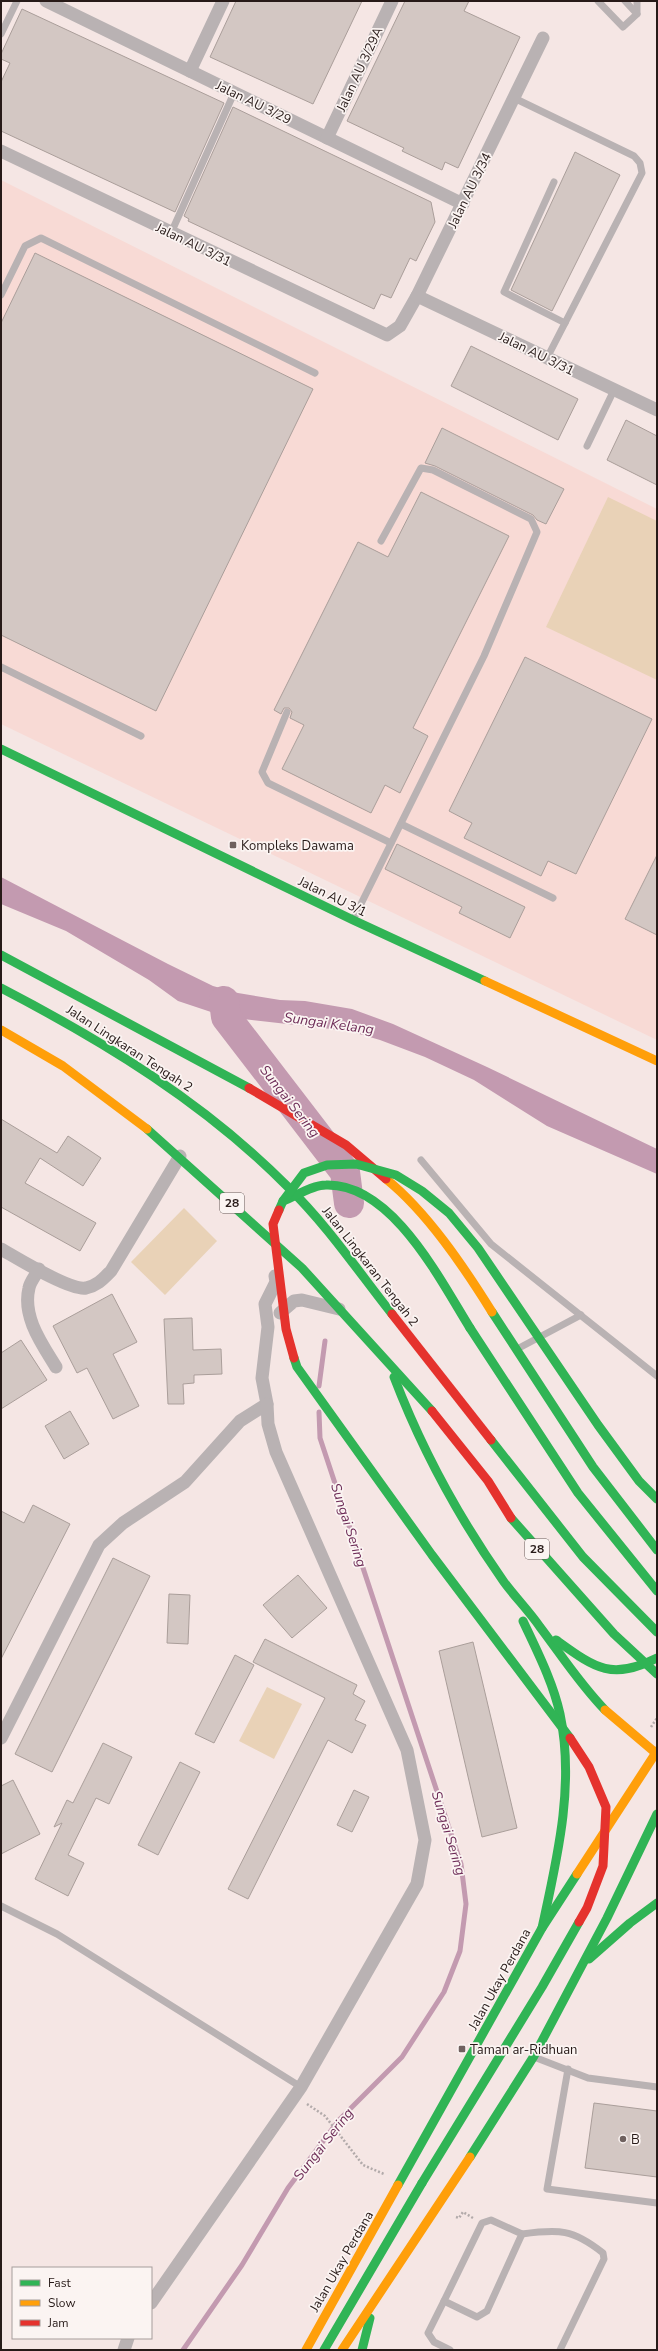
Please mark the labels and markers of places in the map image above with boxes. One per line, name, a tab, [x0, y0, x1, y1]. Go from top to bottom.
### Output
place label: Kompleks Dawama	[241, 837, 354, 855]
marker: Kompleks Dawama	[228, 840, 238, 850]
place label: Taman ar-Ridhuan	[470, 2041, 577, 2059]
marker: Taman ar-Ridhuan	[457, 2044, 467, 2054]
place label: B	[631, 2131, 640, 2149]
marker: B	[618, 2134, 628, 2144]

